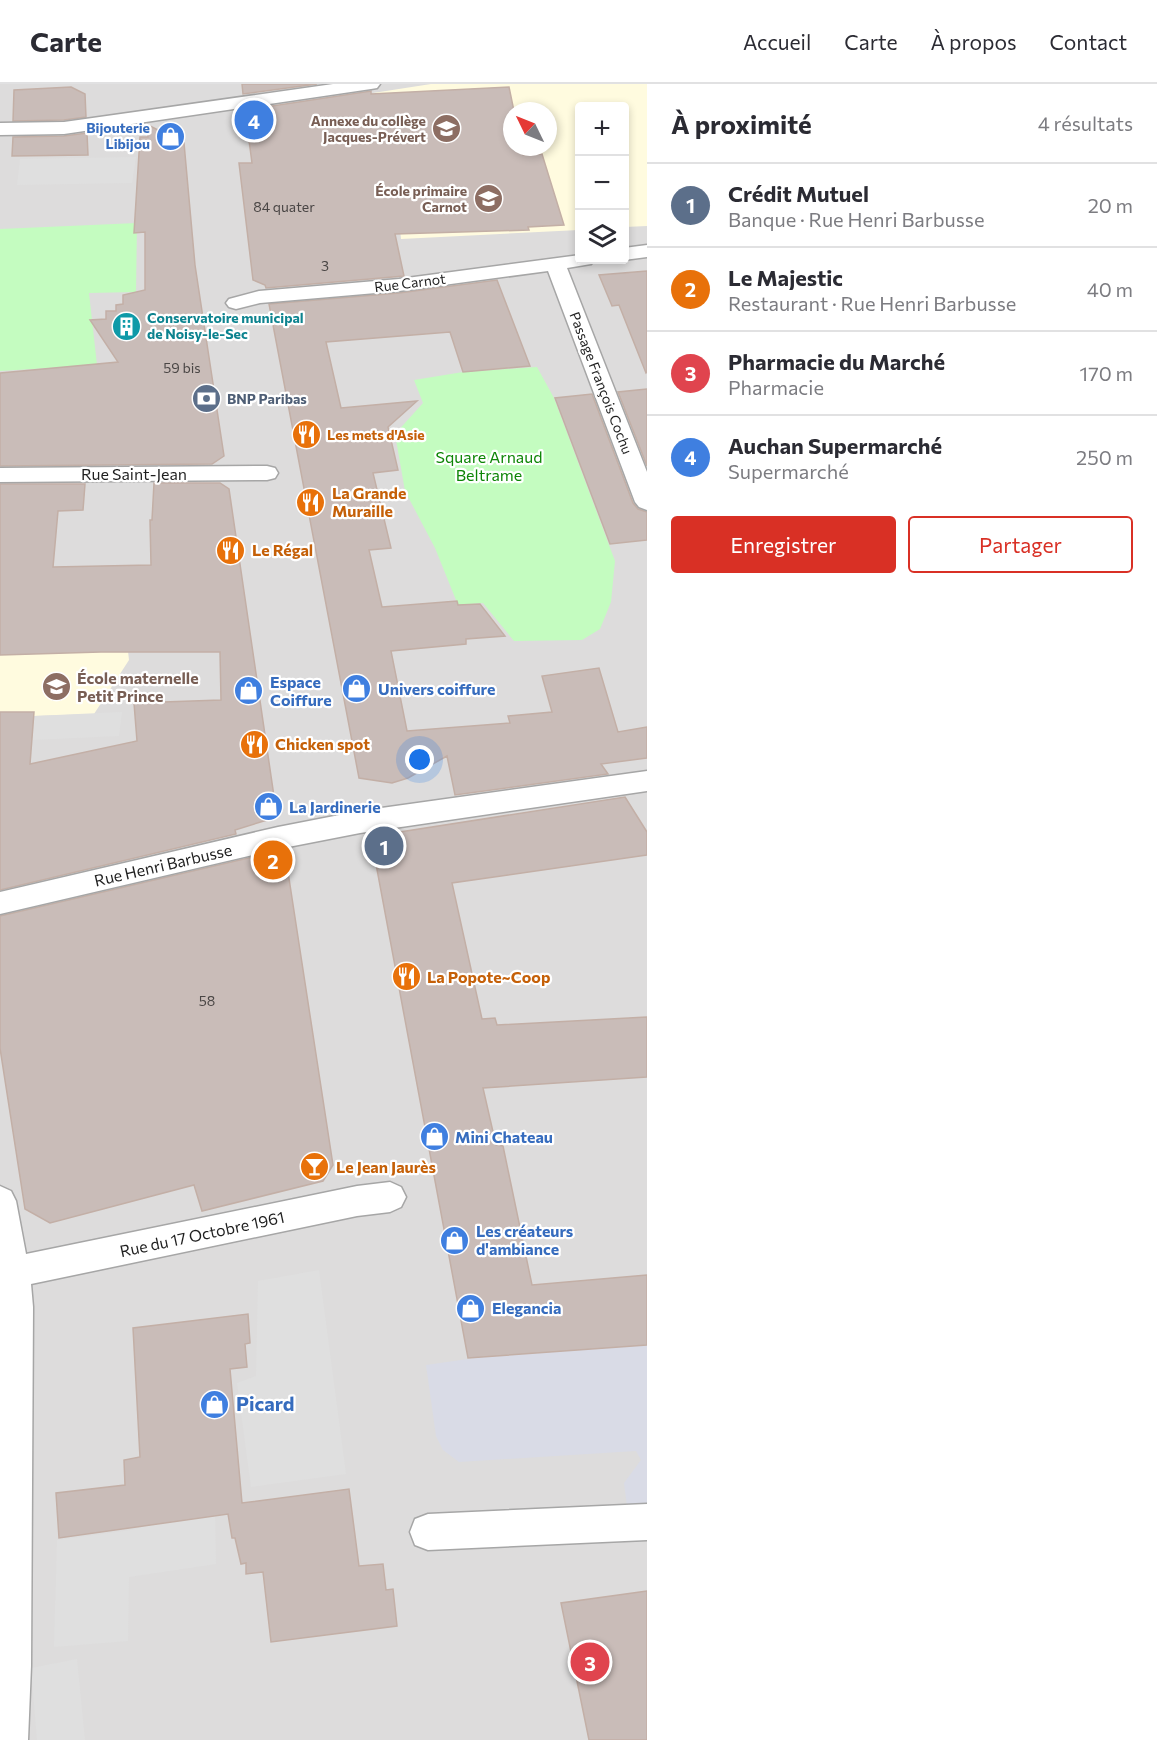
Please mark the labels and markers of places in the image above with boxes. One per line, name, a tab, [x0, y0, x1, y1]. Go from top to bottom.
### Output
pin: 4	[234, 98, 274, 142]
place label: Annexe du collège Jacques-Prévert	[311, 112, 426, 145]
school or university icon: Annexe du collège Jacques-Prévert	[431, 113, 463, 145]
place label: Bijouterie Libijou	[86, 119, 150, 152]
shop icon: Bijouterie Libijou	[155, 120, 187, 152]
place label: École primaire Carnot	[375, 182, 467, 215]
school or university icon: École primaire Carnot	[472, 183, 504, 215]
place label: Conservatoire municipal de Noisy-le-Sec	[147, 309, 304, 342]
building icon: Conservatoire municipal de Noisy-le-Sec	[110, 310, 142, 342]
bank icon: BNP Paribas	[190, 383, 222, 415]
place label: BNP Paribas	[227, 390, 307, 407]
restaurant icon: Les mets d'Asie	[290, 419, 322, 451]
place label: Les mets d'Asie	[327, 426, 425, 443]
place label: La Grande Muraille	[332, 483, 406, 520]
restaurant icon: La Grande Muraille	[295, 486, 327, 518]
restaurant icon: Le Régal	[215, 534, 247, 566]
place label: Le Régal	[252, 540, 313, 559]
place label: École maternelle Petit Prince	[77, 668, 199, 705]
school or university icon: École maternelle Petit Prince	[40, 671, 72, 703]
place label: Espace Coiffure	[270, 672, 332, 709]
shop icon: Univers coiffure	[341, 673, 373, 705]
shop icon: Espace Coiffure	[233, 675, 265, 707]
place label: Univers coiffure	[378, 679, 495, 698]
restaurant icon: Chicken spot	[238, 728, 270, 760]
place label: Chicken spot	[275, 734, 370, 753]
shop icon: La Jardinerie	[252, 791, 284, 823]
place label: La Jardinerie	[289, 797, 381, 816]
pin: 1	[364, 824, 404, 868]
pin: 2	[254, 838, 292, 882]
restaurant icon: La Popote~Coop	[390, 961, 422, 993]
place label: La Popote~Coop	[427, 967, 550, 986]
shop icon: Mini Chateau	[418, 1121, 450, 1153]
place label: Mini Chateau	[455, 1127, 553, 1146]
bar icon: Le Jean Jaurès	[299, 1151, 331, 1183]
place label: Le Jean Jaurès	[336, 1157, 436, 1176]
place label: Les créateurs d'ambiance	[476, 1221, 573, 1258]
shop icon: Les créateurs d'ambiance	[439, 1224, 471, 1256]
shop icon: Elegancia	[455, 1292, 487, 1324]
place label: Elegancia	[492, 1298, 561, 1317]
shop icon: Picard	[199, 1388, 231, 1420]
place label: Picard	[236, 1391, 294, 1415]
pin: 3	[570, 1640, 610, 1684]

